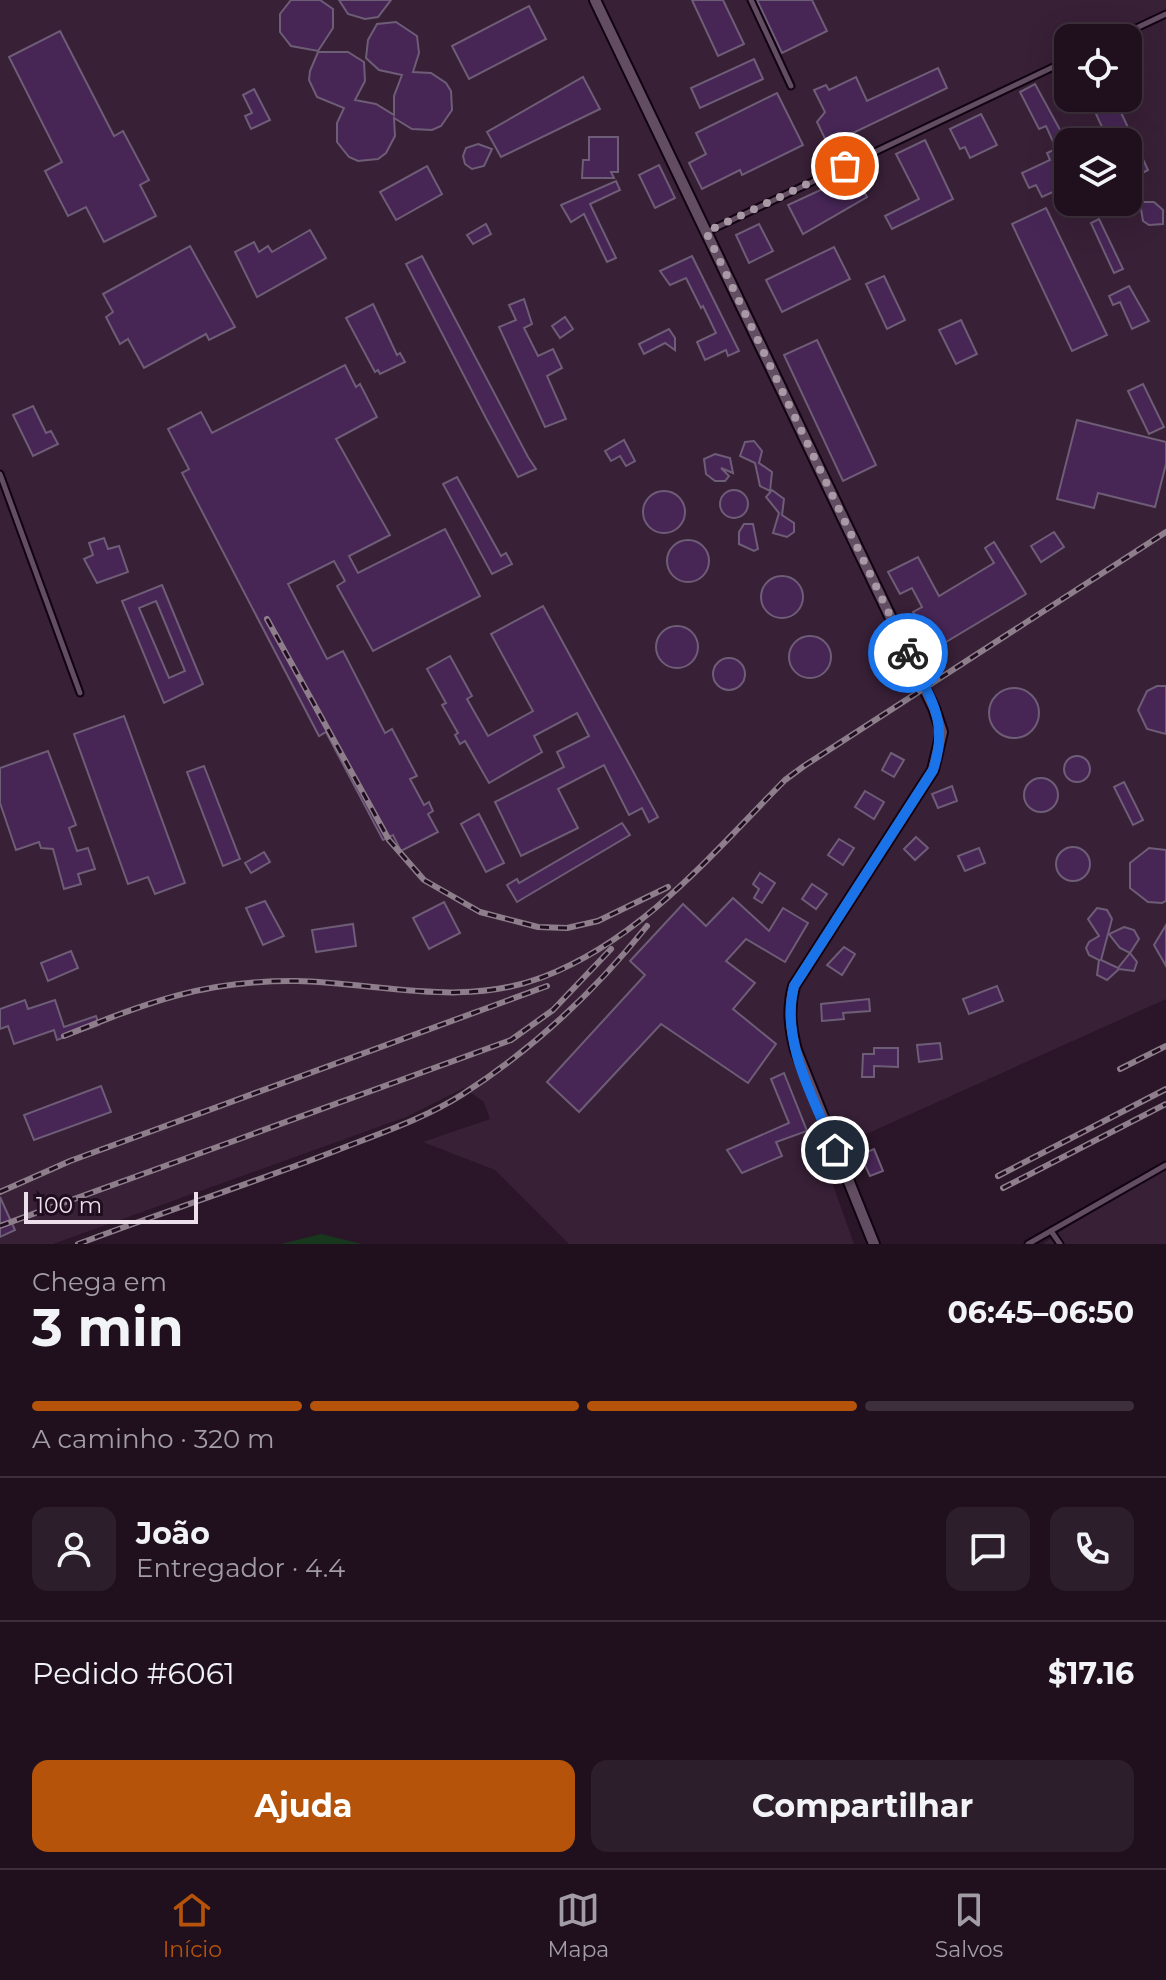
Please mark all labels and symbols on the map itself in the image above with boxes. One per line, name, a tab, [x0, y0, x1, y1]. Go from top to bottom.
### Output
pin	[811, 132, 879, 200]
courier	[868, 613, 948, 693]
pin	[801, 1116, 869, 1184]
scale bar	[24, 1188, 198, 1224]

